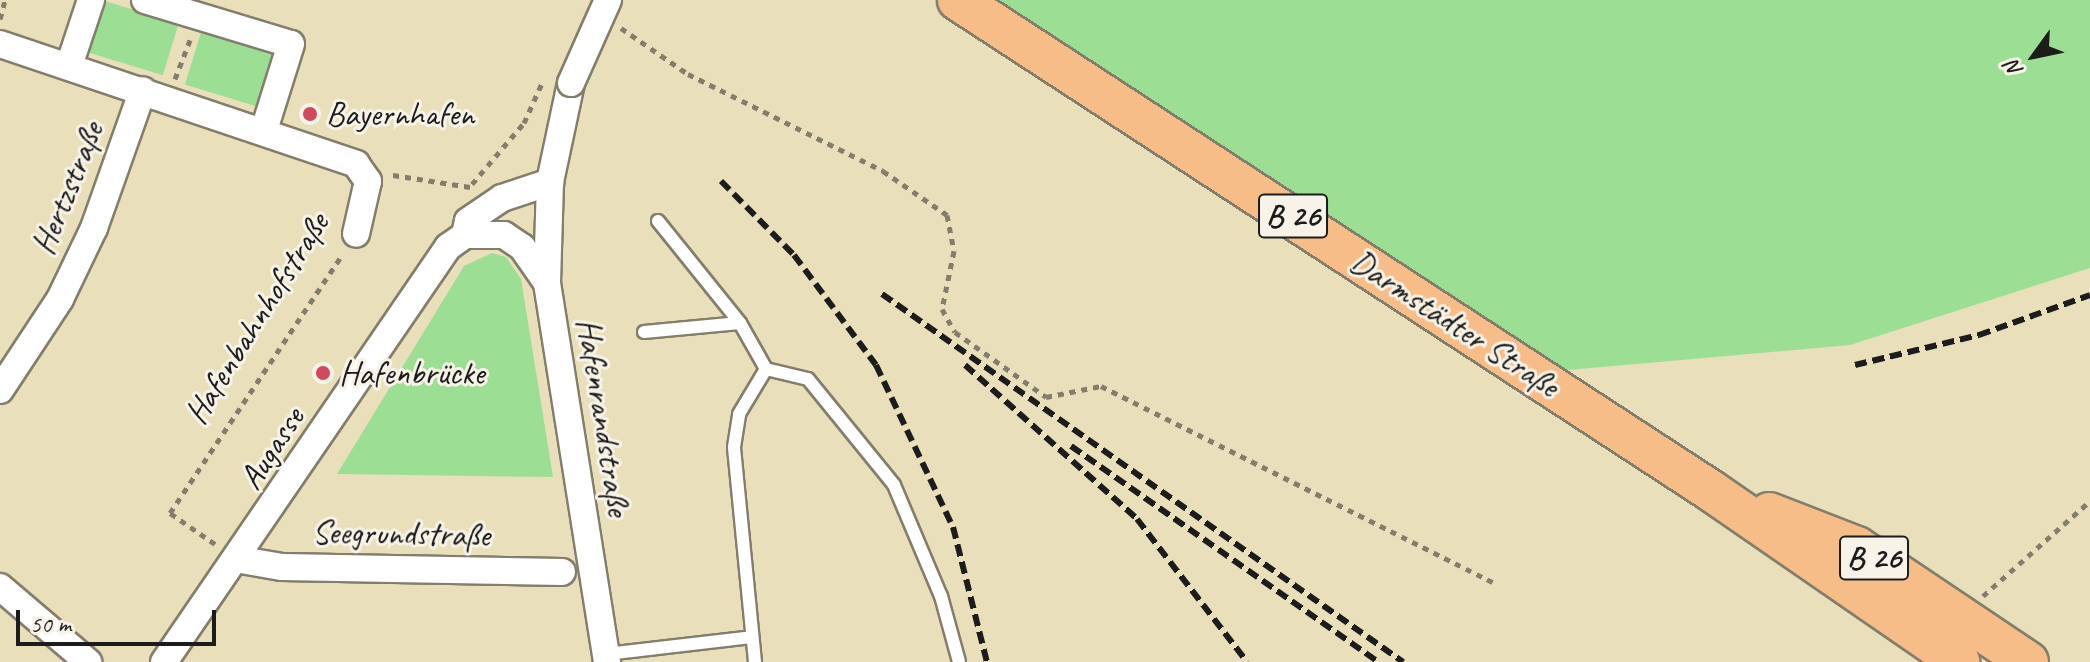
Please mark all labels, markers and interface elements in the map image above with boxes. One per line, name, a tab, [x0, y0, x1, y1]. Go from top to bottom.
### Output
north arrow	[1994, 16, 2074, 96]
text: N	[1998, 56, 2029, 82]
place label: Bayernhafen	[326, 94, 474, 134]
marker: Bayernhafen	[301, 105, 319, 123]
street label: Hertzstraße	[22, 116, 112, 260]
road number: B 26	[1257, 188, 1329, 244]
street label: Hafenbahnhofstraße	[175, 205, 337, 431]
street label: Darmstädter Straße	[1343, 240, 1567, 406]
street label: Hafenrandstraße	[568, 315, 640, 519]
place label: Hafenbrücke	[339, 353, 484, 393]
marker: Hafenbrücke	[314, 364, 332, 382]
street label: Augasse	[230, 399, 312, 497]
street label: Seegrundstraße	[312, 511, 490, 555]
road number: B 26	[1838, 530, 1910, 586]
scale bar	[20, 594, 220, 644]
text: 50 m	[30, 609, 71, 639]

